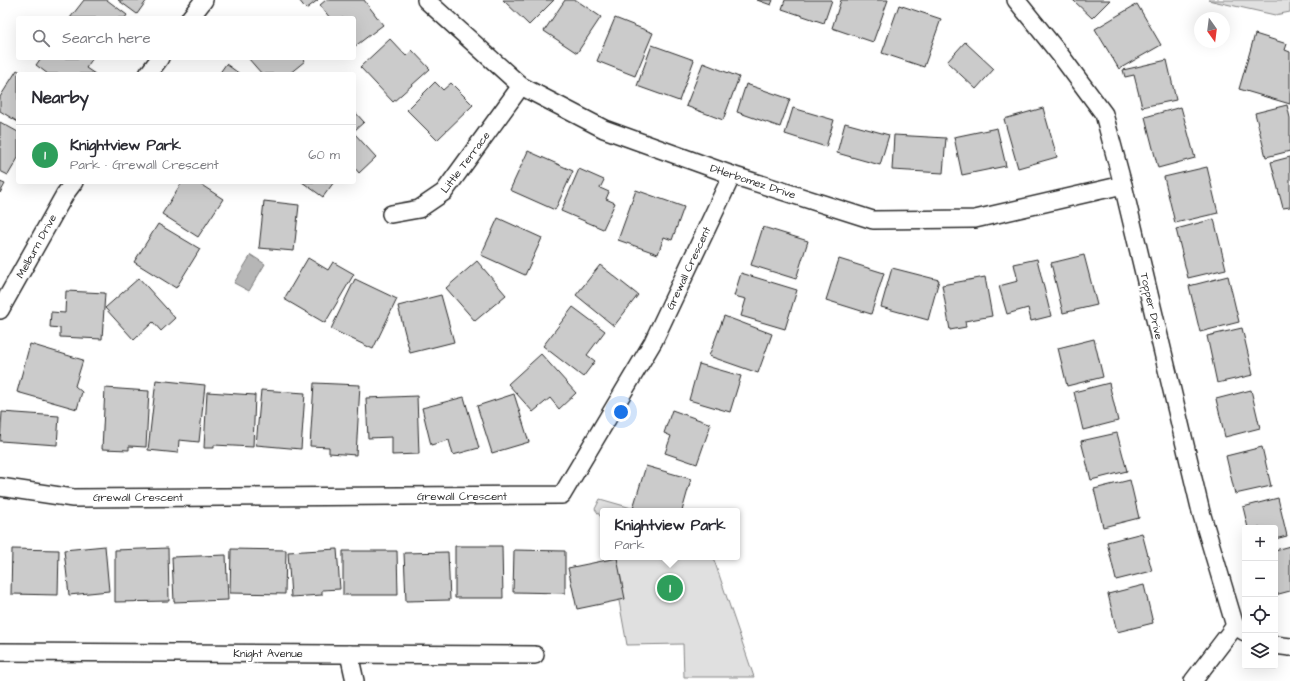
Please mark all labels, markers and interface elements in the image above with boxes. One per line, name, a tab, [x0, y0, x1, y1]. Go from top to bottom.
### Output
north arrow	[1194, 12, 1230, 48]
search box	[16, 16, 356, 60]
icon: search	[30, 27, 52, 49]
text: Search here	[62, 28, 151, 49]
text: Nearby	[32, 86, 89, 110]
street label: Little Terrace	[437, 128, 494, 196]
text: Knightview Park	[70, 135, 181, 156]
text: 1	[44, 146, 46, 164]
text: 60 m	[308, 146, 340, 164]
text: Park · Grewall Crescent	[70, 156, 219, 174]
street label: DHerbomez Drive	[708, 161, 798, 202]
street label: Melburn Drive	[13, 212, 60, 281]
street label: Grewall Crescent	[663, 224, 715, 312]
street label: Topper Drive	[1137, 271, 1167, 341]
your location	[611, 402, 631, 422]
street label: Grewall Crescent	[417, 489, 508, 504]
street label: Grewall Crescent	[93, 490, 184, 505]
popup	[600, 508, 740, 560]
text: Knightview Park	[614, 515, 726, 536]
map controls	[1242, 525, 1278, 669]
button: +	[1242, 525, 1278, 561]
text: Park	[614, 536, 645, 554]
button: −	[1242, 561, 1278, 597]
pin: 1	[657, 573, 683, 603]
button: locate	[1242, 597, 1278, 633]
button: layers	[1242, 633, 1278, 669]
street label: Knight Avenue	[233, 646, 303, 662]

